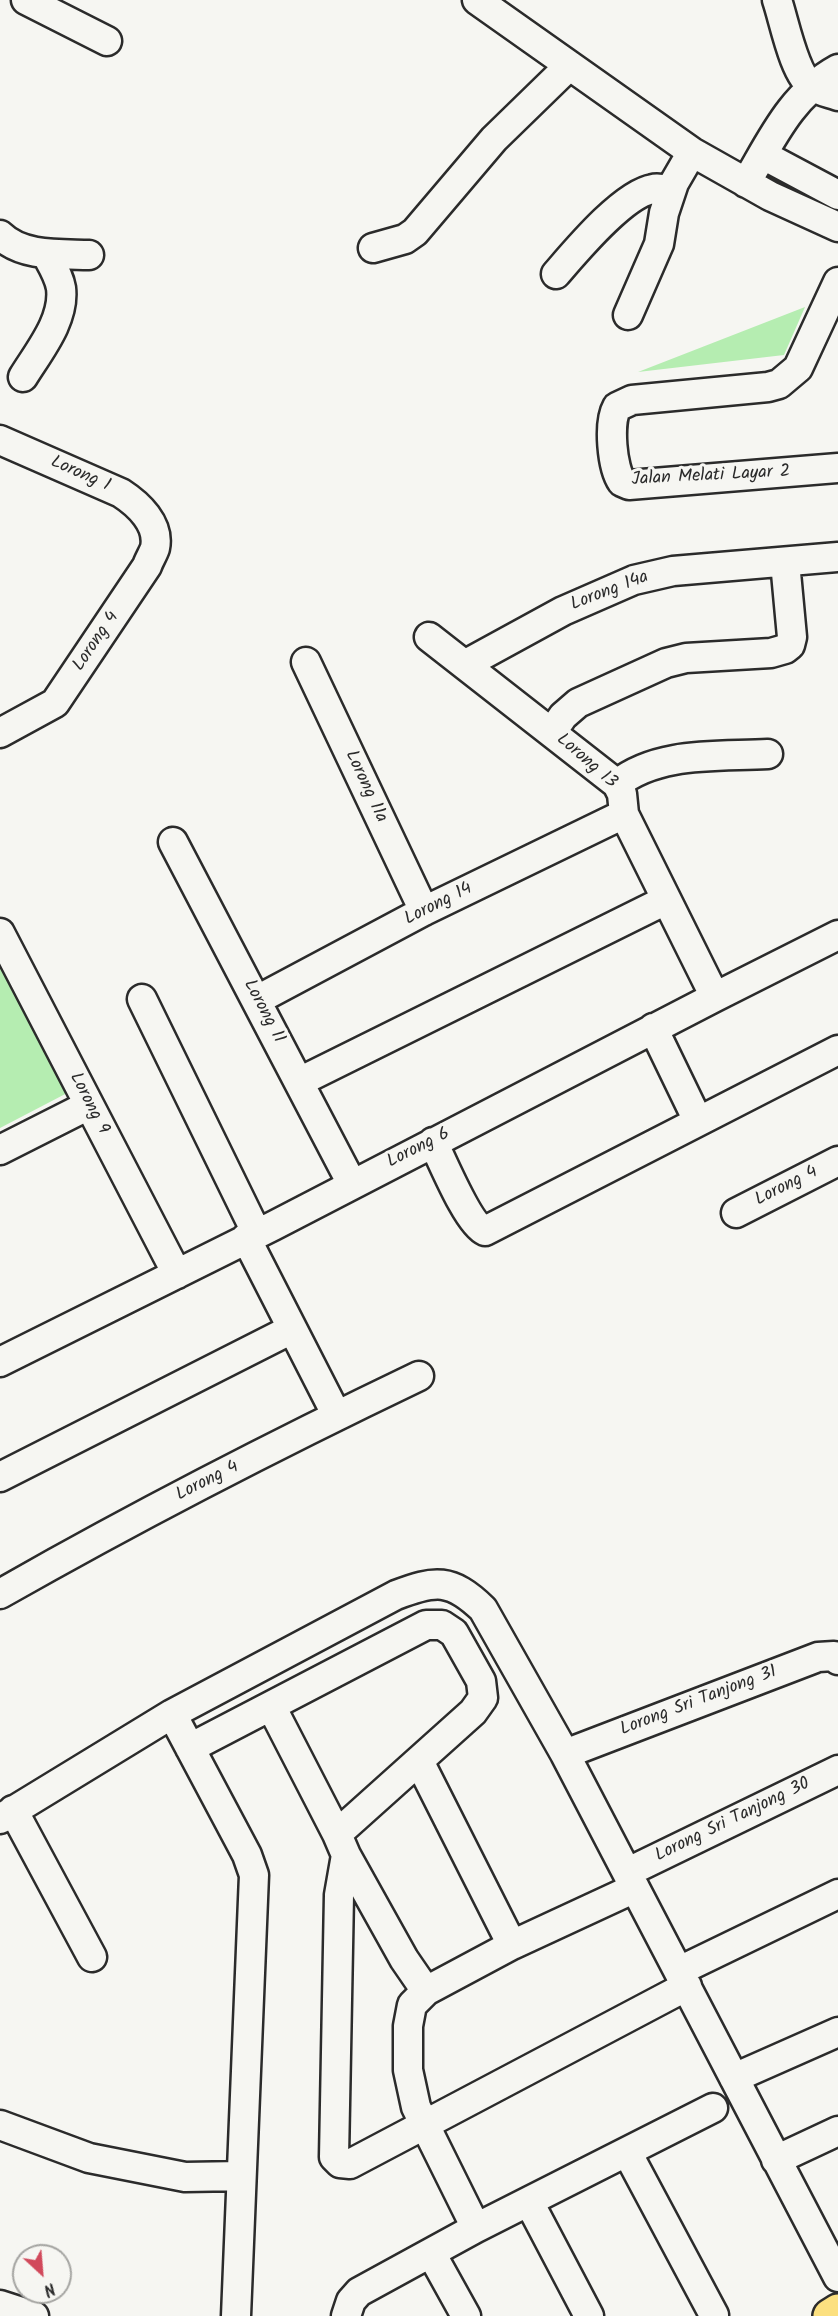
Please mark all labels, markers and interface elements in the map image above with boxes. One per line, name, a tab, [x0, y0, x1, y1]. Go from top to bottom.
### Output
street label: Lorong 1	[47, 452, 113, 498]
street label: Jalan Melati Layar 2	[631, 462, 791, 492]
street label: Lorong 14a	[568, 567, 652, 617]
street label: Lorong 4	[69, 608, 125, 676]
street label: Lorong 13	[551, 730, 621, 794]
street label: Lorong 11a	[339, 747, 391, 827]
street label: Lorong 14	[402, 879, 476, 931]
street label: Lorong 11	[237, 977, 289, 1047]
street label: Lorong 9	[63, 1070, 113, 1138]
street label: Lorong 6	[384, 1124, 454, 1174]
street label: Lorong 4	[752, 1162, 822, 1212]
street label: Lorong 4	[173, 1457, 243, 1507]
street label: Lorong Sri Tanjong 31	[618, 1662, 780, 1742]
street label: Lorong Sri Tanjong 30	[652, 1774, 814, 1868]
north arrow	[12, 2244, 72, 2304]
text: N	[39, 2275, 59, 2302]

